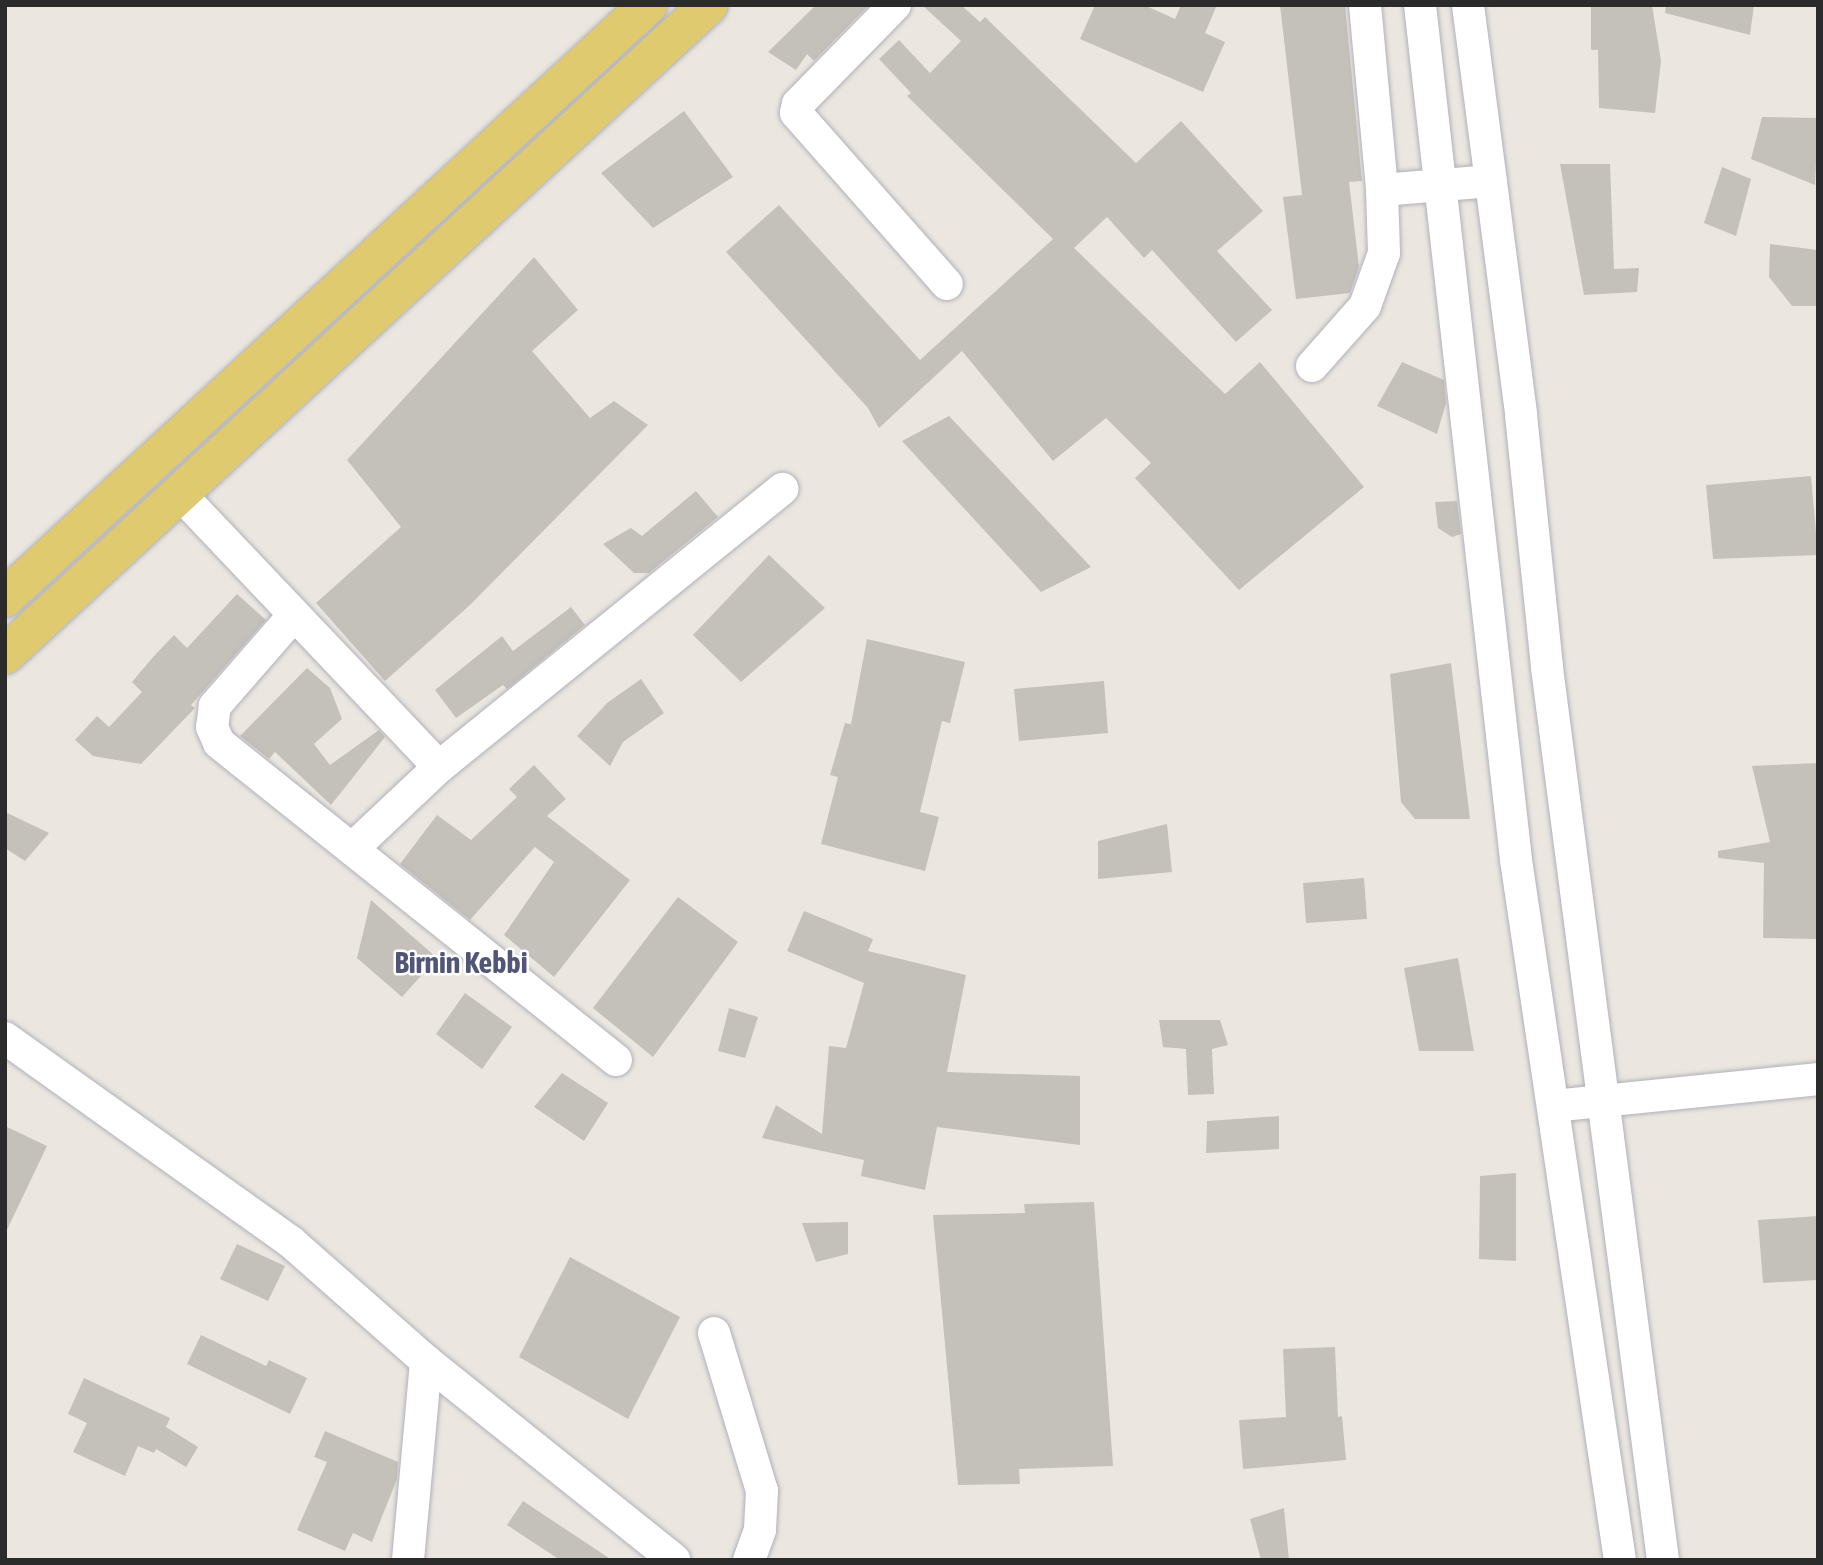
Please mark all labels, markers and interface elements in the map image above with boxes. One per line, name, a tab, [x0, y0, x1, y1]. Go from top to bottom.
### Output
district label: Birnin Kebbi	[394, 944, 528, 980]

